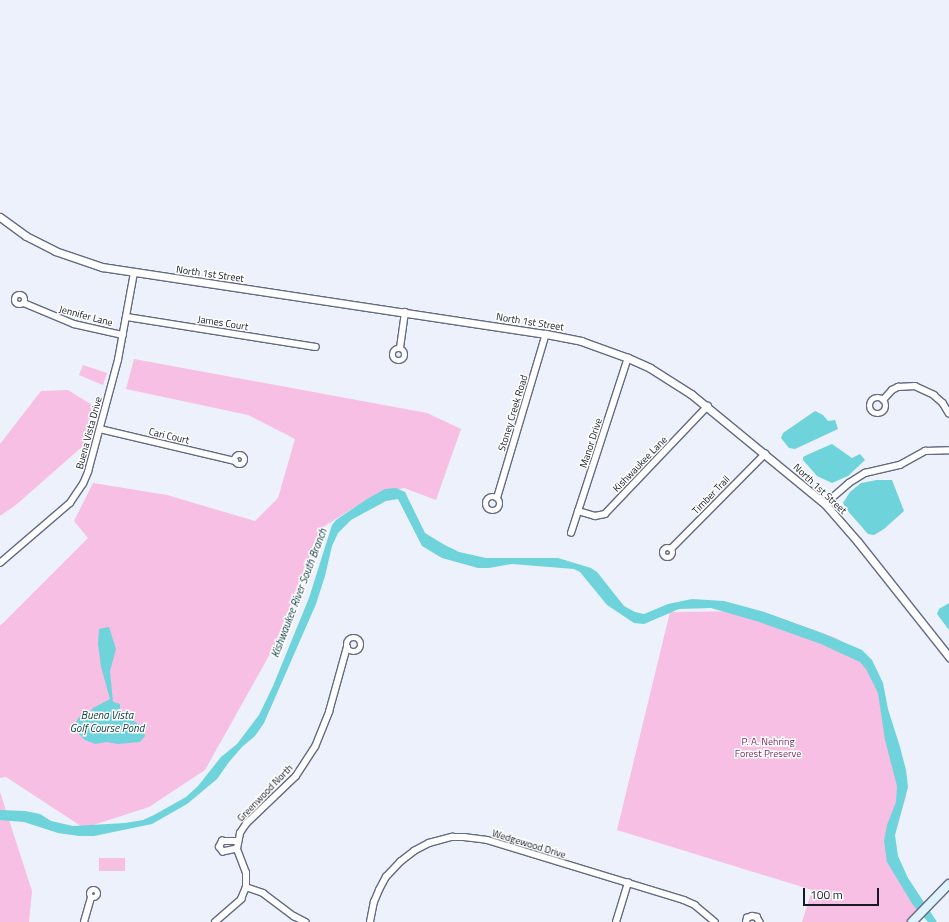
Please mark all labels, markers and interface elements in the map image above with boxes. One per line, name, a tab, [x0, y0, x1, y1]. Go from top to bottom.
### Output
street label: North 1st Street	[175, 263, 245, 285]
street label: Jennifer Lane	[58, 303, 114, 329]
street label: North 1st Street	[495, 311, 565, 333]
street label: James Court	[197, 313, 249, 333]
street label: Stoney Creek Road	[496, 373, 530, 453]
street label: Buena Vista Drive	[74, 396, 104, 470]
street label: Manor Drive	[577, 417, 605, 469]
street label: Cari Court	[148, 426, 190, 446]
street label: Kishwaukee Lane	[610, 434, 670, 494]
street label: North 1st Street	[791, 461, 849, 517]
street label: Timber Trail	[690, 473, 732, 517]
water label: Kishwaukee River South Branch	[268, 527, 330, 659]
water label: Buena Vista Golf Course Pond	[70, 709, 144, 735]
park label: P. A. Nehring Forest Preserve	[735, 735, 801, 758]
street label: Greenwood North	[235, 762, 295, 824]
street label: Wedgewood Drive	[491, 827, 567, 861]
scale bar	[805, 880, 881, 906]
text: 100 m	[810, 885, 843, 904]

